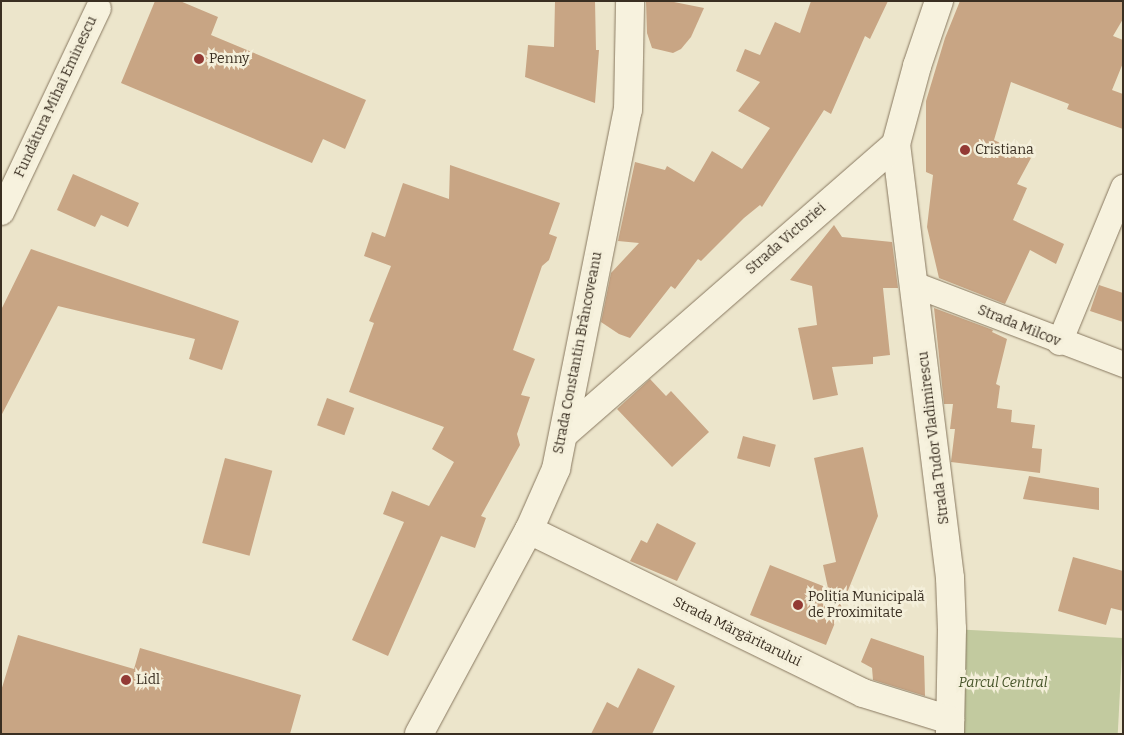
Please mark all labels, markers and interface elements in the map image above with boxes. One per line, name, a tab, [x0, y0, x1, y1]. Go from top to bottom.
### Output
street label: Fundătura Mihai Eminescu	[11, 14, 101, 180]
place label: Penny	[209, 51, 249, 67]
marker: Penny	[193, 53, 205, 65]
place label: Cristiana	[975, 142, 1034, 158]
marker: Cristiana	[959, 144, 971, 156]
street label: Strada Victoriei	[743, 200, 829, 278]
street label: Strada Constantin Brâncoveanu	[550, 251, 606, 455]
street label: Strada Milcov	[975, 302, 1063, 350]
street label: Strada Tudor Vladimirescu	[915, 351, 953, 525]
place label: Poliția Municipală de Proximitate	[808, 589, 925, 622]
street label: Strada Mărgăritarului	[670, 594, 804, 670]
marker: Poliția Municipală de Proximitate	[792, 599, 804, 611]
place label: Lidl	[136, 672, 160, 688]
marker: Lidl	[120, 674, 132, 686]
park label: Parcul Central	[958, 675, 1048, 691]

